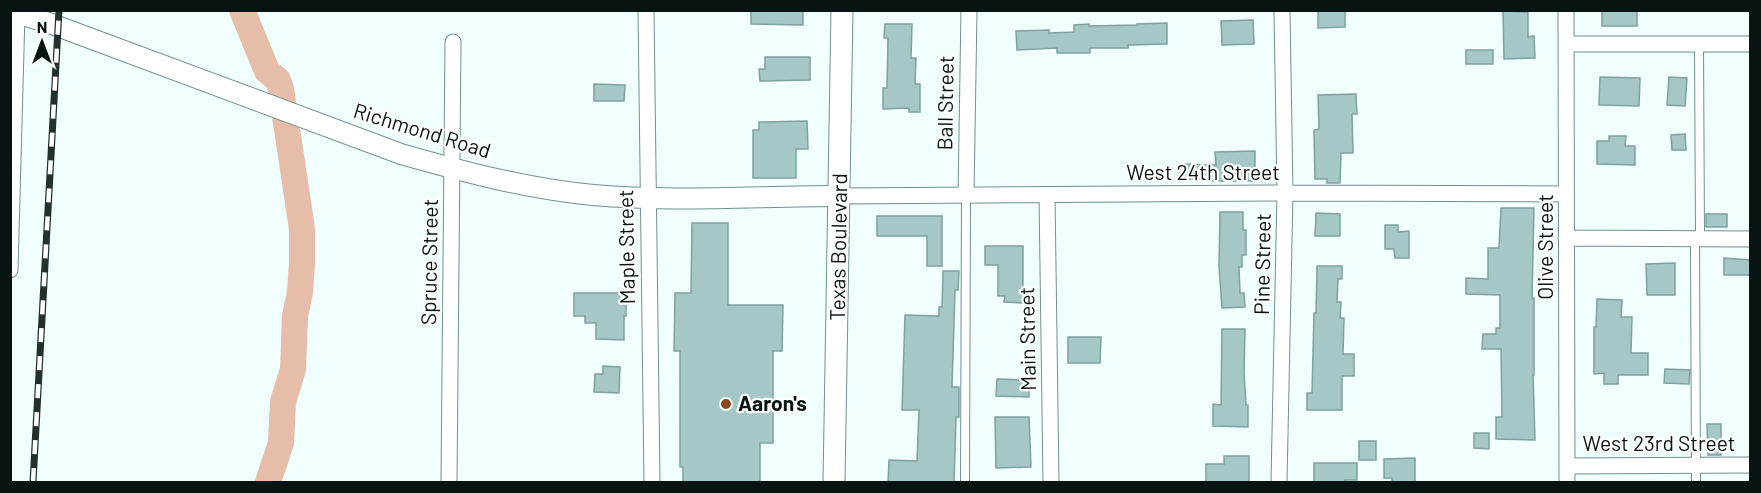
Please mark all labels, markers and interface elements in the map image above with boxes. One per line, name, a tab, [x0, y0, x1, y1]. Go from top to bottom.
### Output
north arrow	[12, 12, 72, 72]
text: N	[37, 17, 47, 36]
street label: Ball Street	[931, 55, 958, 151]
street label: Richmond Road	[351, 97, 494, 162]
street label: West 24th Street	[1126, 159, 1280, 184]
street label: Texas Boulevard	[824, 173, 851, 321]
street label: Maple Street	[612, 189, 639, 305]
street label: Olive Street	[1532, 194, 1557, 300]
street label: Spruce Street	[415, 199, 442, 325]
street label: Pine Street	[1248, 213, 1275, 315]
street label: Main Street	[1013, 287, 1040, 391]
place label: Aaron's	[738, 390, 807, 415]
marker: Aaron's	[719, 397, 733, 411]
street label: West 23rd Street	[1583, 430, 1735, 455]

